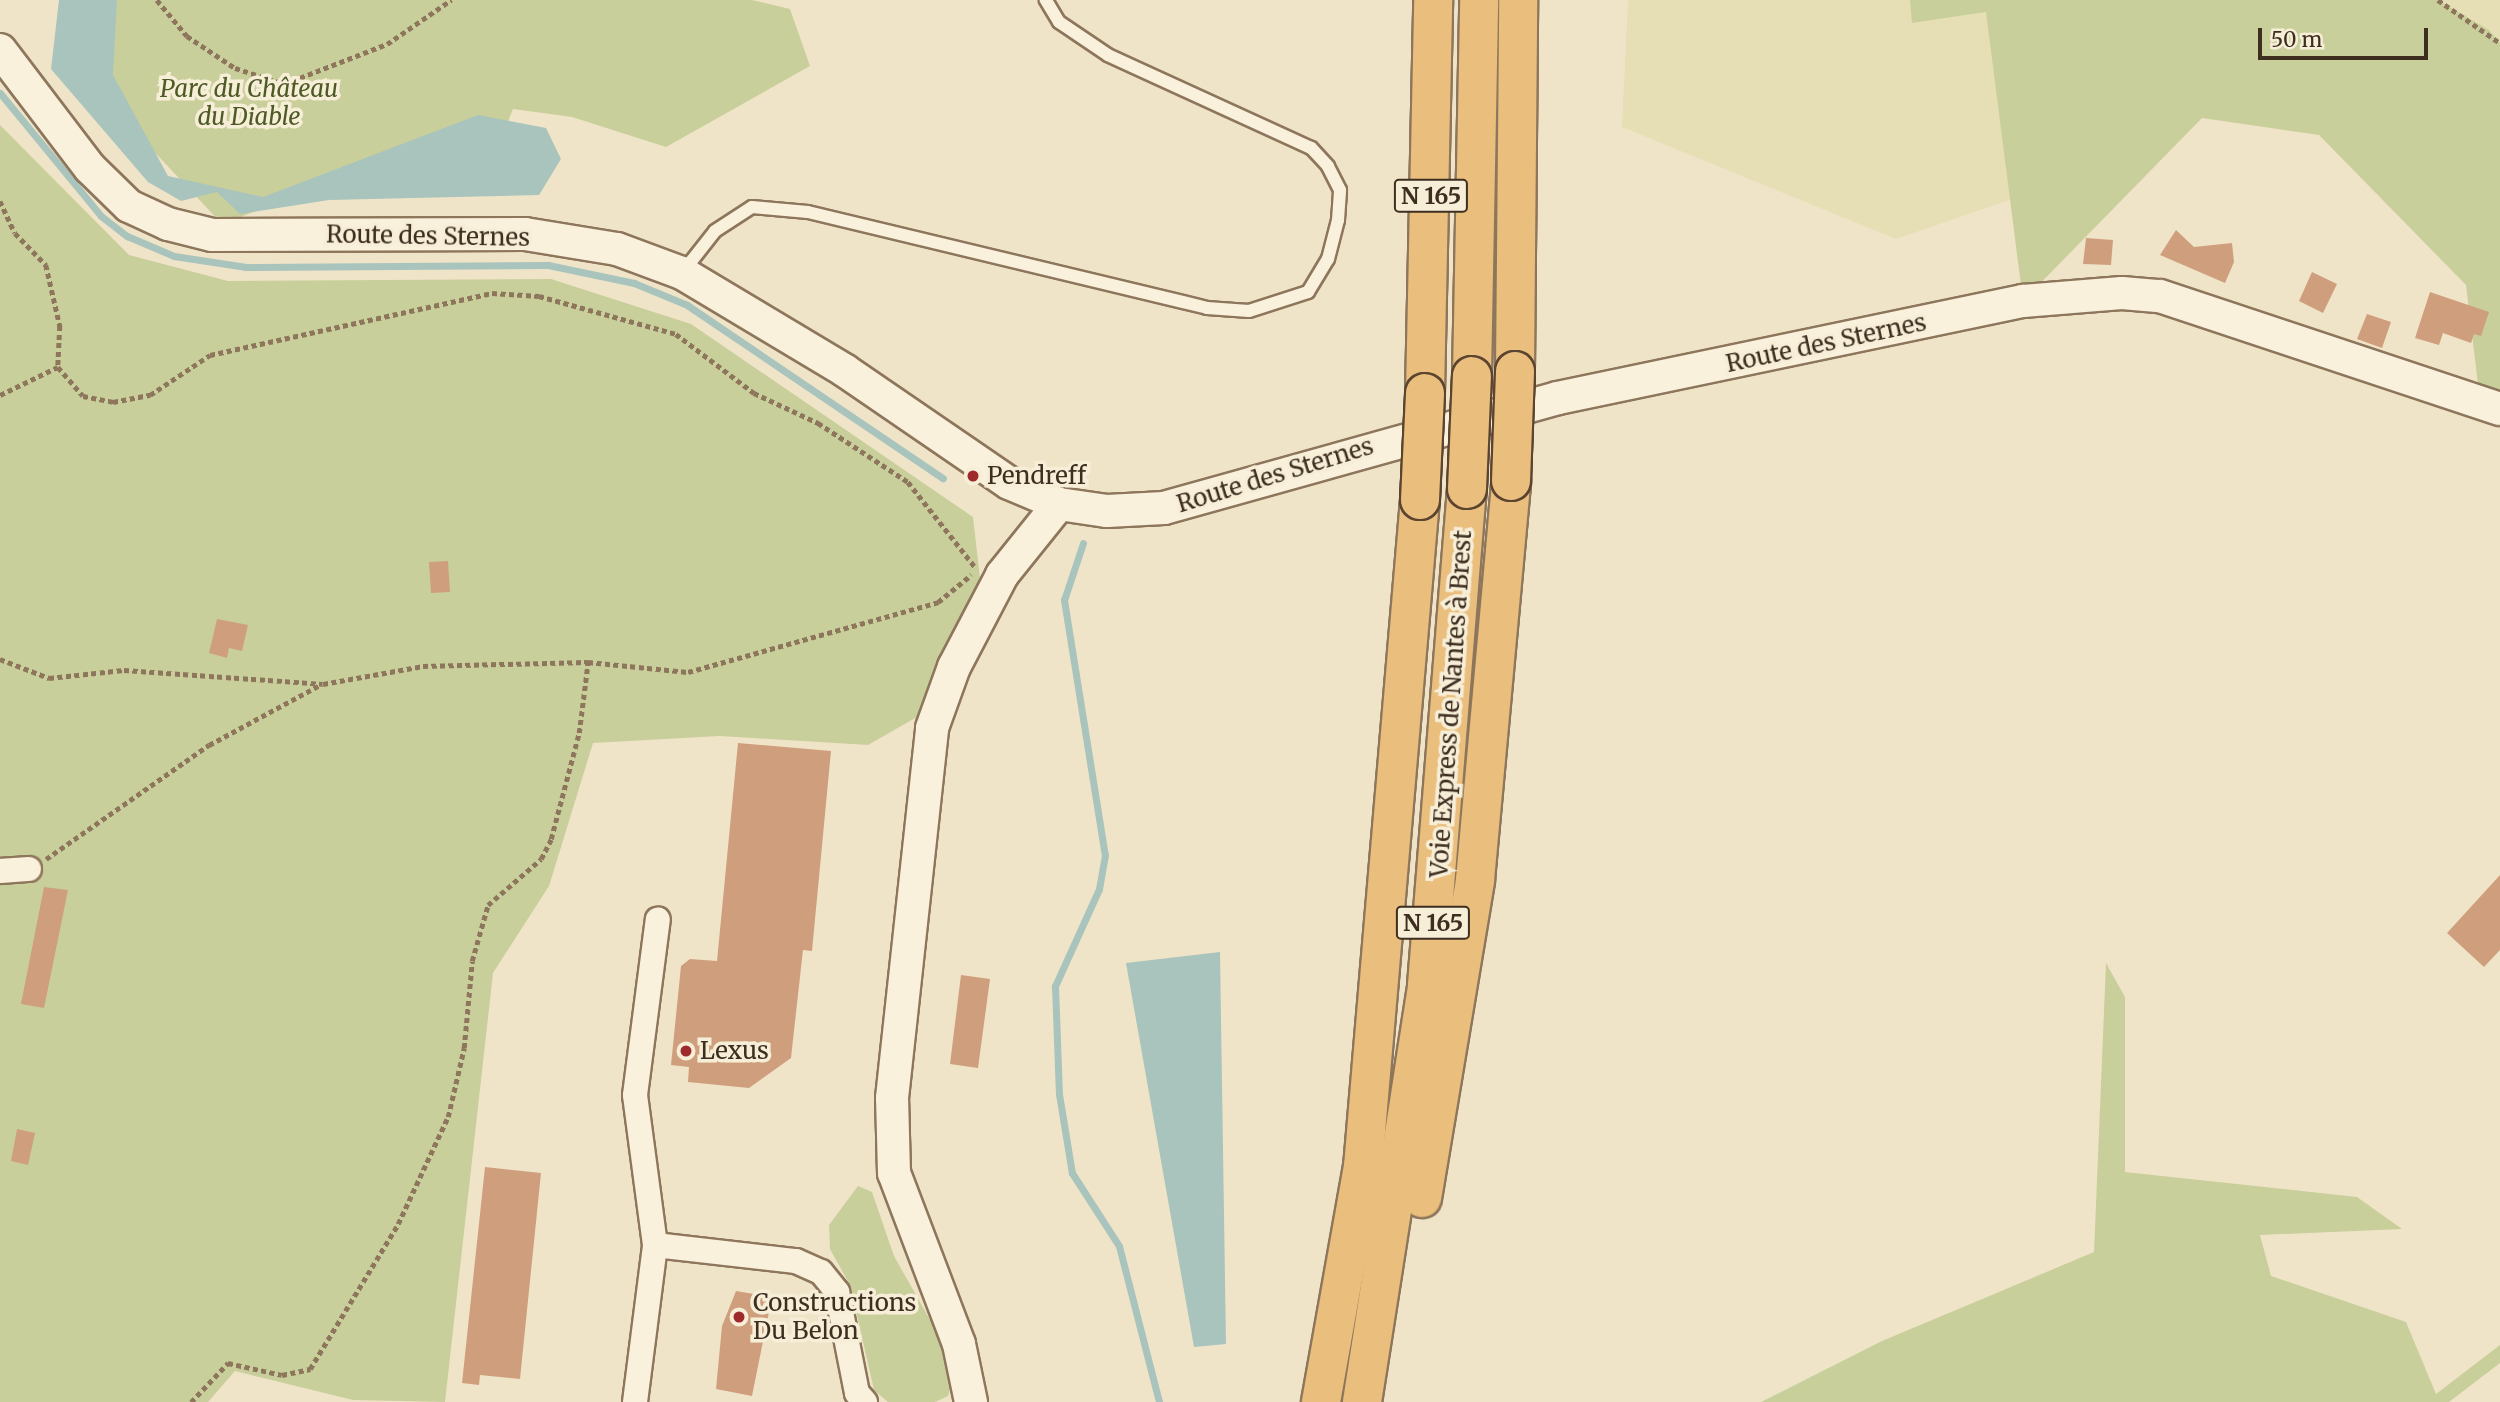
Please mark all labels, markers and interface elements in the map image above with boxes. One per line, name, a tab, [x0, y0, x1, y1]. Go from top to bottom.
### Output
scale bar	[2262, 14, 2432, 58]
text: 50 m	[2271, 26, 2322, 53]
park label: Parc du Château du Diable	[160, 75, 338, 131]
road number: N 165	[1392, 176, 1470, 216]
street label: Route des Sternes	[326, 220, 530, 252]
street label: Route des Sternes	[1723, 308, 1929, 378]
street label: Route des Sternes	[1173, 431, 1377, 519]
place label: Pendreff	[987, 462, 1086, 490]
marker: Pendreff	[965, 468, 981, 484]
street label: Voie Express de Nantes à Brest	[1424, 529, 1478, 879]
road number: N 165	[1394, 904, 1472, 942]
place label: Lexus	[700, 1037, 769, 1065]
marker: Lexus	[678, 1043, 694, 1059]
place label: Constructions Du Belon	[753, 1289, 916, 1345]
marker: Constructions Du Belon	[731, 1309, 747, 1325]

